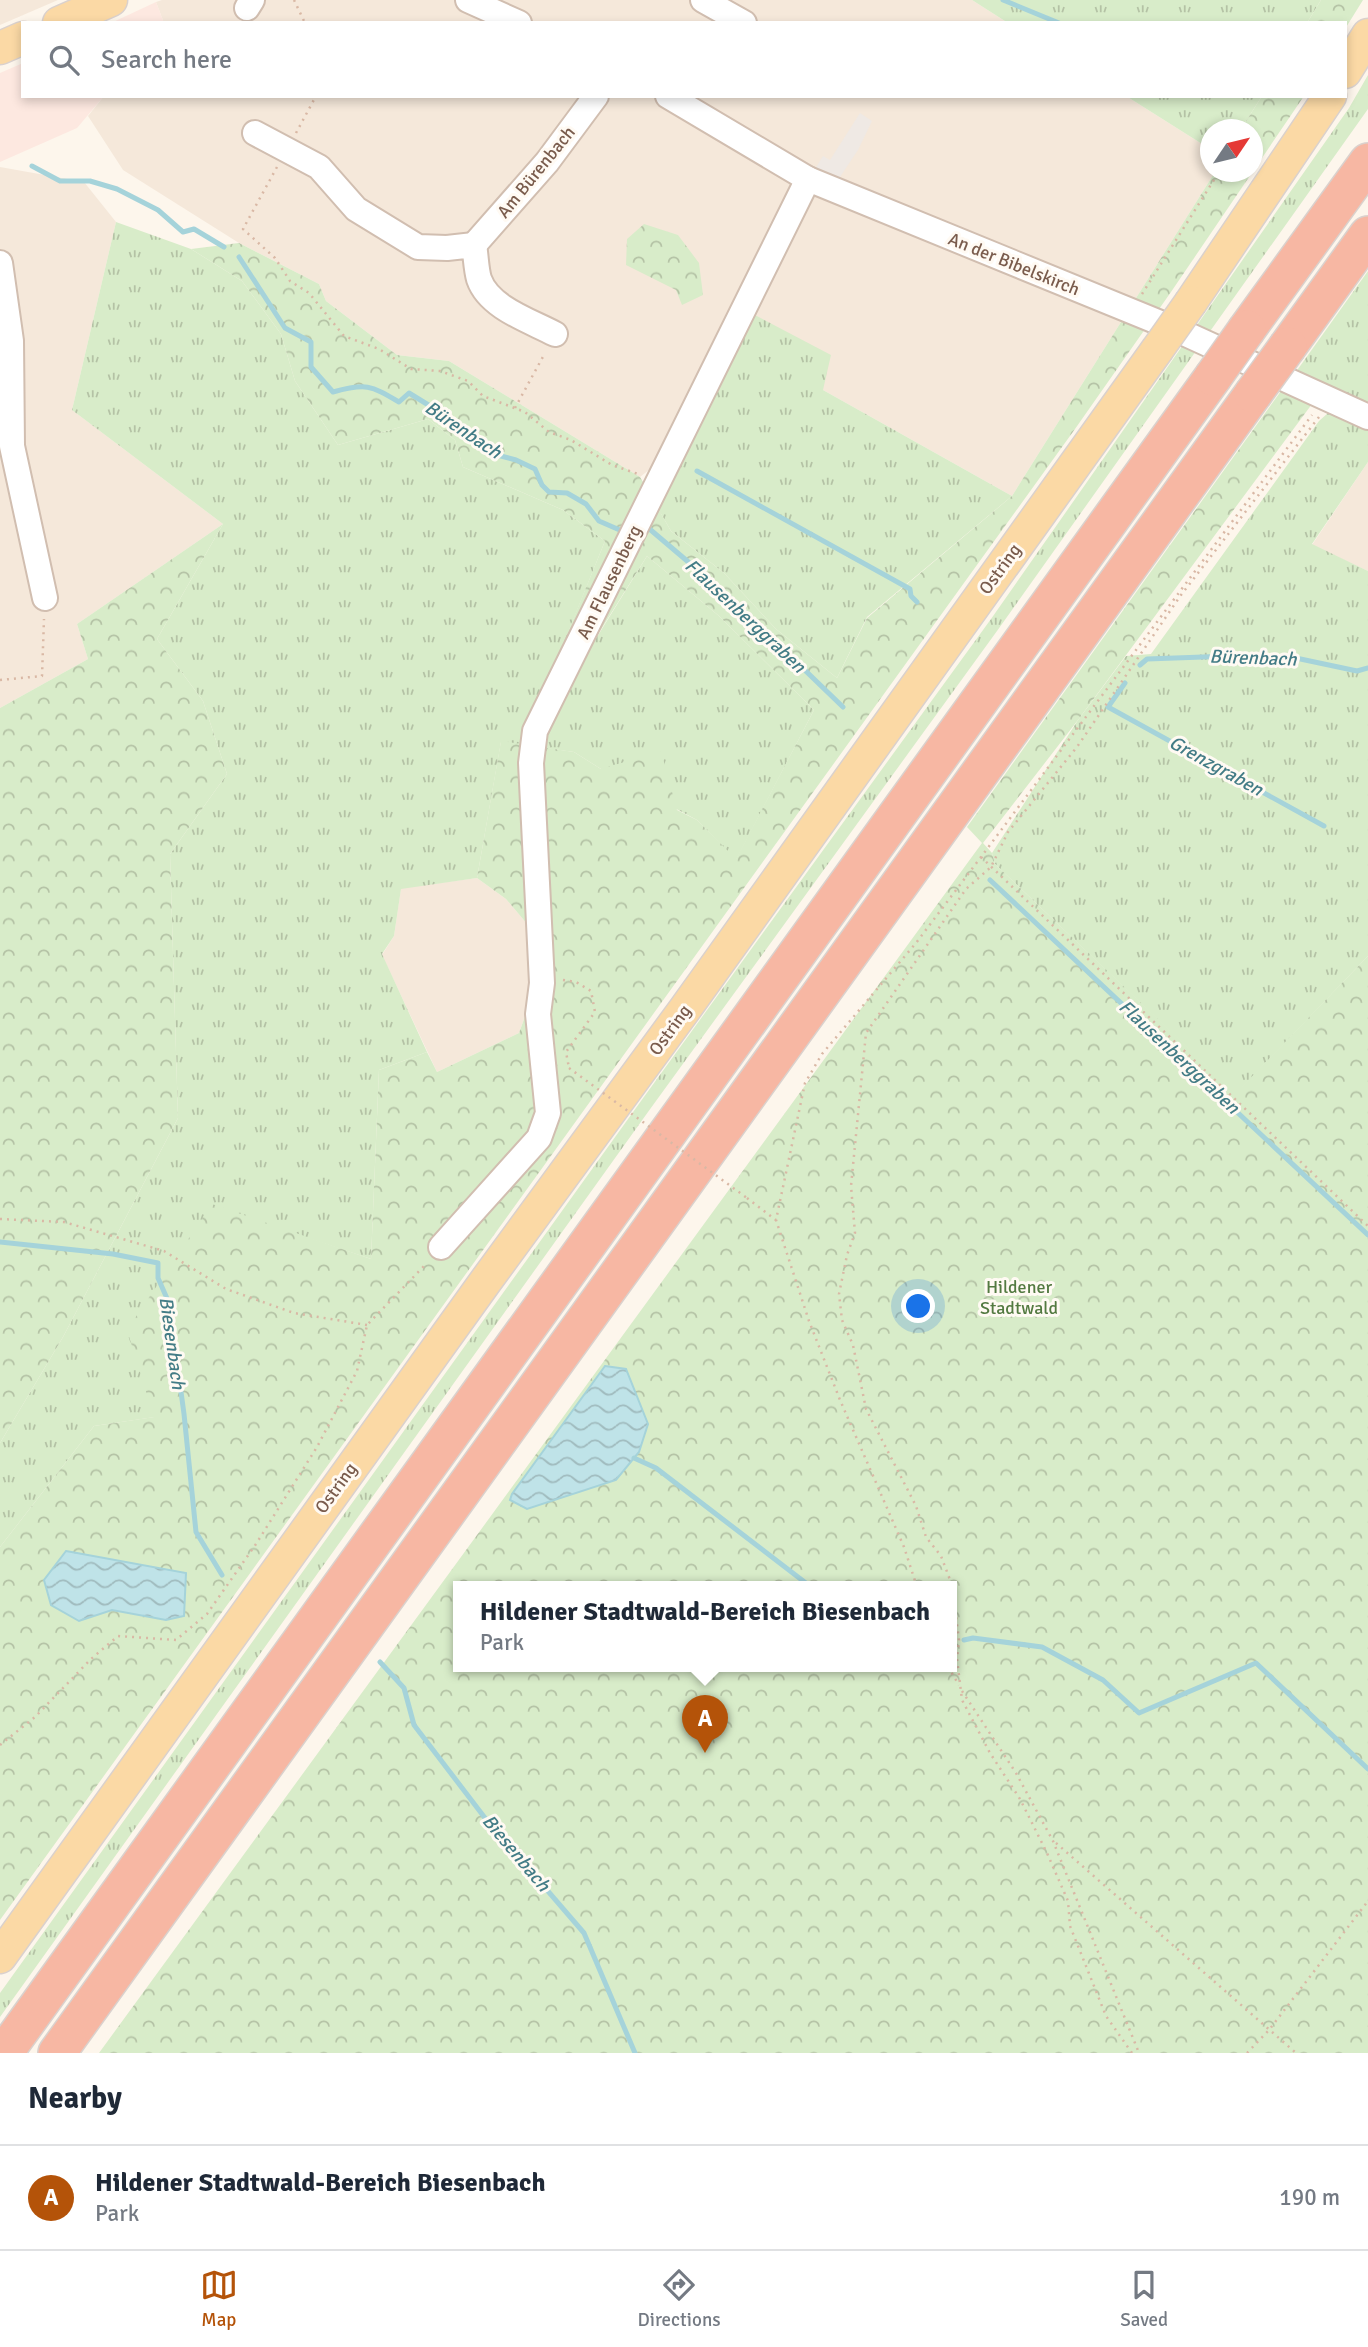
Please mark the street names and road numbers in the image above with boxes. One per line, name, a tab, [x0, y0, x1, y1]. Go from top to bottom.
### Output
street label: Am Bürenbach	[492, 122, 580, 222]
street label: An der Bibelskirch	[945, 228, 1083, 300]
street label: Am Flausenberg	[572, 521, 646, 643]
street label: Ostring	[974, 539, 1026, 599]
street label: Ostring	[644, 1000, 696, 1060]
street label: Ostring	[310, 1458, 362, 1518]

